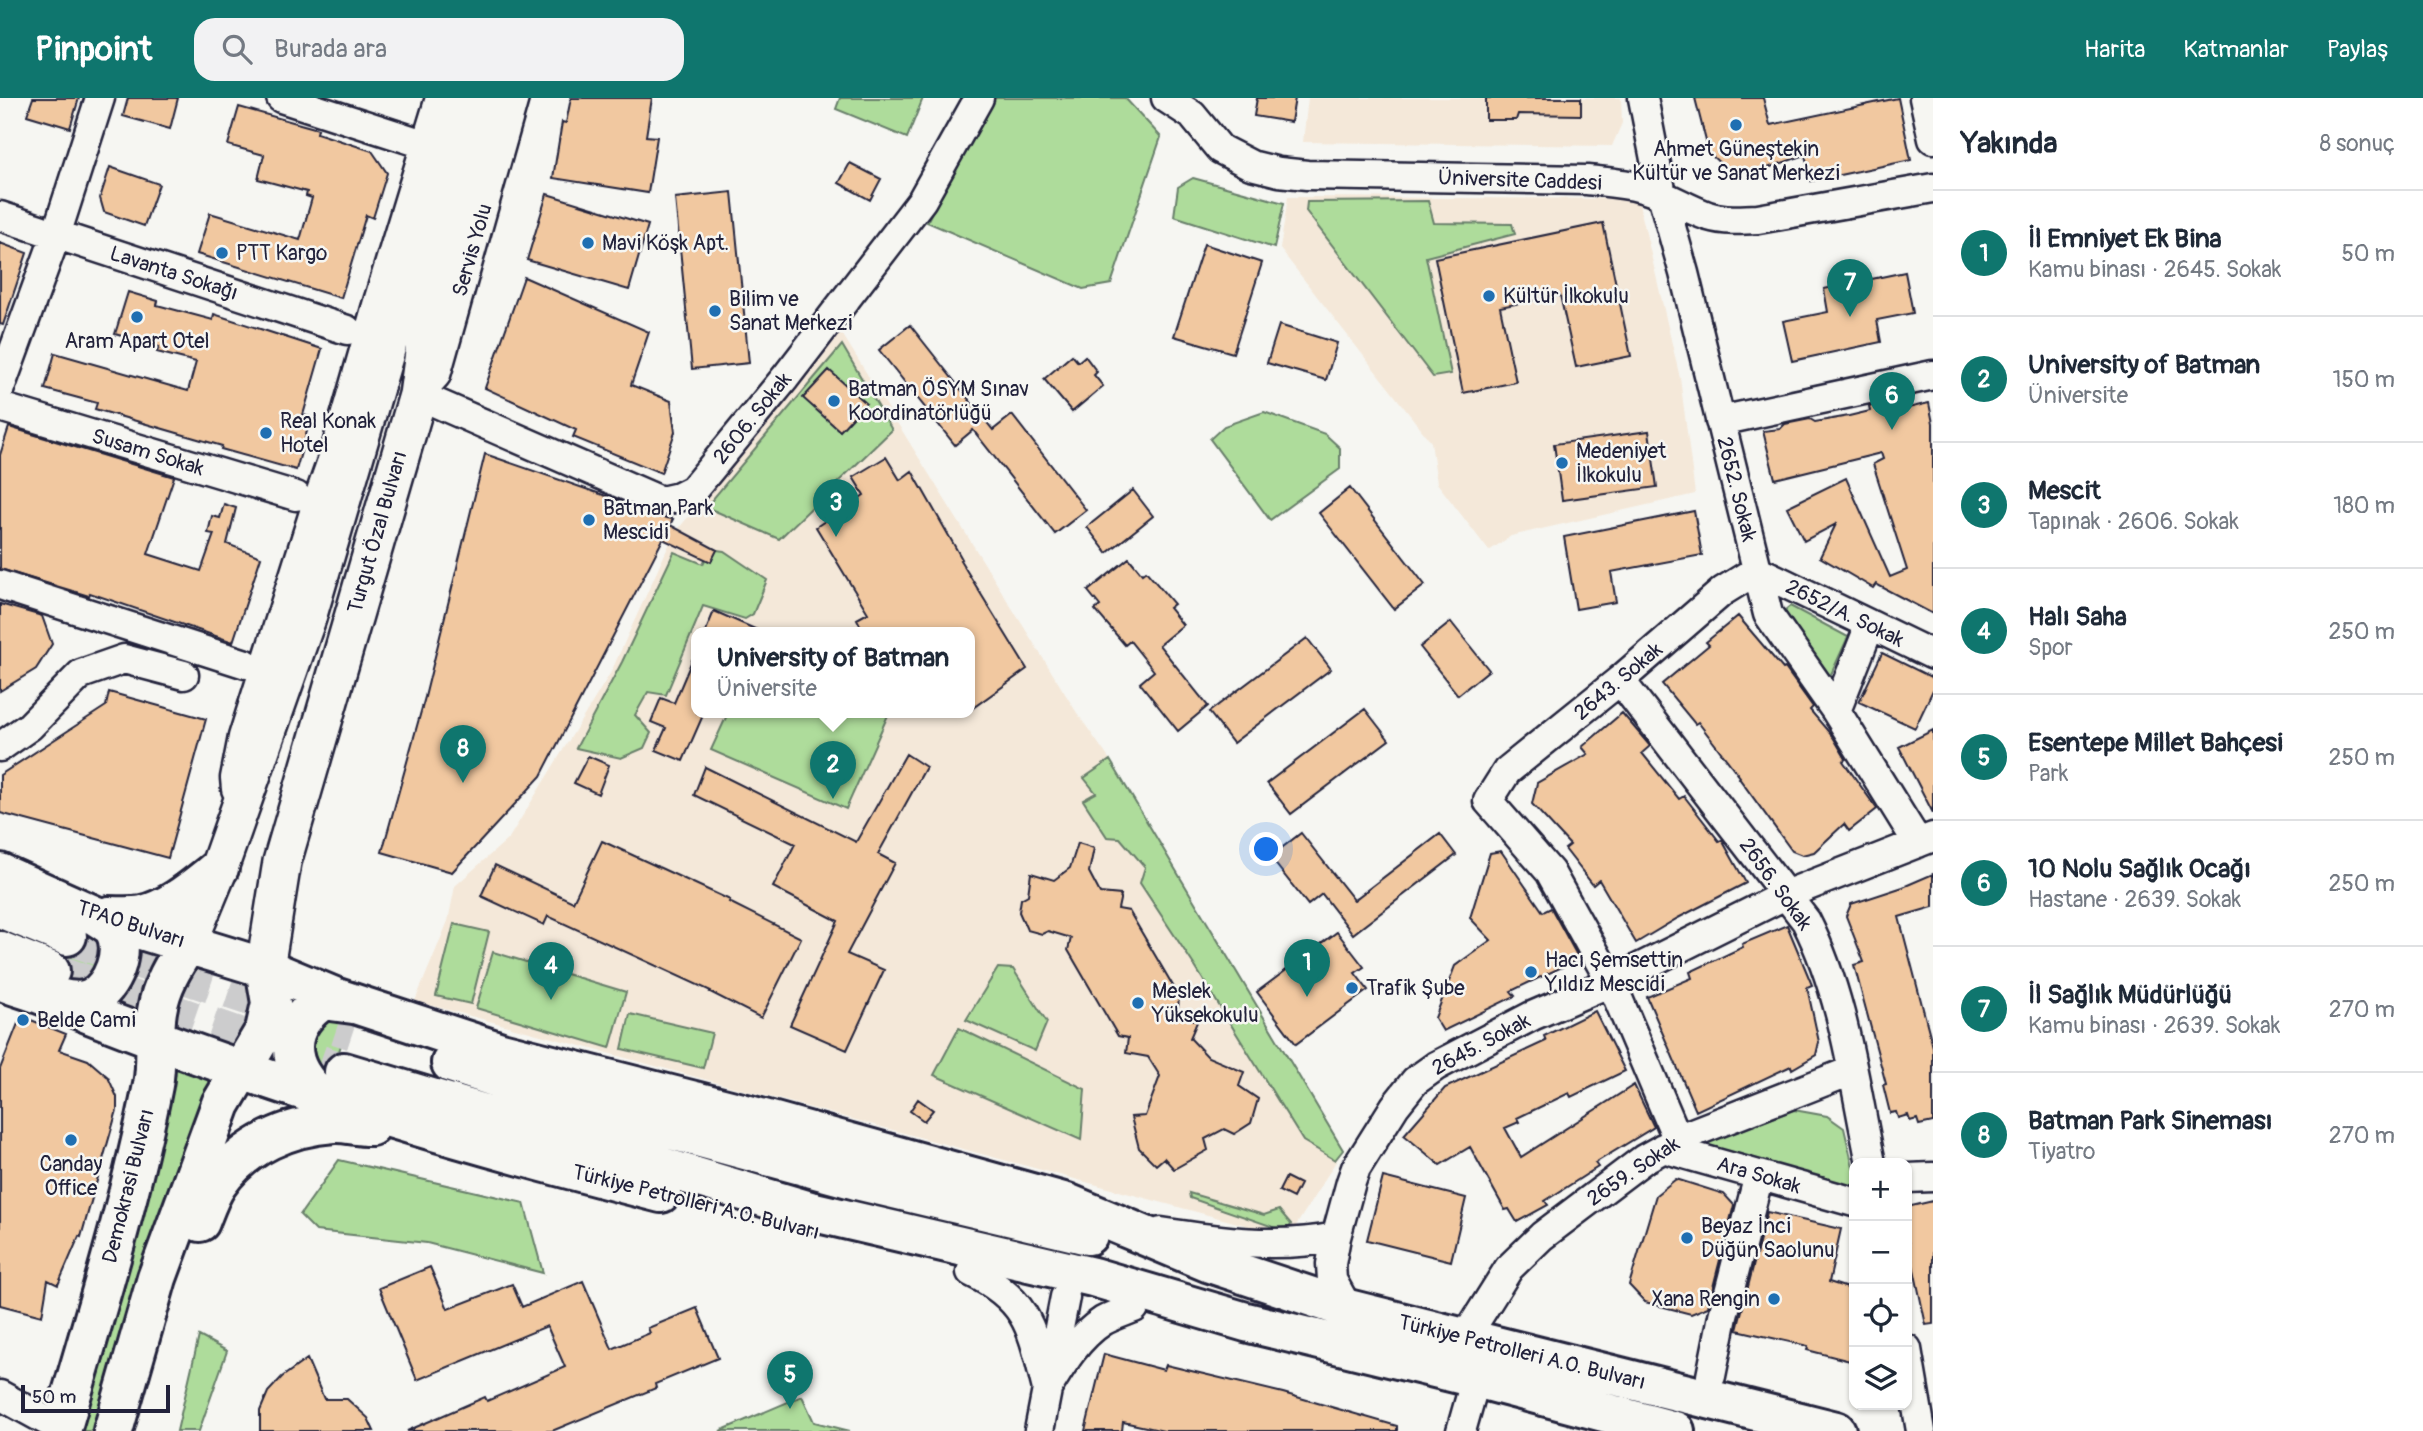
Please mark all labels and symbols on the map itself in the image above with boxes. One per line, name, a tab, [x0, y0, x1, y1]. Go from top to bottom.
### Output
marker: Ahmet Güneştekin Kültür ve Sanat Merkezi	[1728, 117, 1744, 133]
place label: Ahmet Güneştekin Kültür ve Sanat Merkezi	[1632, 136, 1840, 187]
street label: Üniversite Caddesi	[1438, 164, 1603, 197]
street label: Servis Yolu	[446, 201, 499, 300]
place label: Mavi Köşk Apt.	[602, 230, 729, 257]
marker: Mavi Köşk Apt.	[580, 235, 596, 251]
street label: Lavanta Sokağı	[106, 240, 241, 307]
place label: PTT Kargo	[236, 240, 327, 267]
marker: PTT Kargo	[214, 245, 230, 261]
pin: 7	[1827, 259, 1873, 317]
place label: Kültür İlkokulu	[1503, 283, 1629, 310]
place label: Bilim ve Sanat Merkezi	[729, 286, 852, 337]
marker: Kültür İlkokulu	[1481, 288, 1497, 304]
marker: Bilim ve Sanat Merkezi	[707, 303, 723, 319]
marker: Aram Apart Otel	[129, 309, 145, 325]
place label: Aram Apart Otel	[64, 328, 210, 355]
street label: 2606. Sokak	[707, 367, 798, 470]
pin: 6	[1869, 372, 1915, 430]
place label: Batman ÖSYM Sınav Koordinatörlüğü	[848, 376, 1029, 427]
marker: Batman ÖSYM Sınav Koordinatörlüğü	[826, 393, 842, 409]
place label: Real Konak Hotel	[280, 408, 376, 459]
street label: Susam Sokak	[88, 423, 207, 482]
marker: Real Konak Hotel	[258, 425, 274, 441]
street label: 2652. Sokak	[1710, 434, 1763, 545]
place label: Medeniyet İlkokulu	[1576, 438, 1667, 489]
street label: Turgut Özal Bulvarı	[341, 448, 414, 616]
marker: Medeniyet İlkokulu	[1554, 455, 1570, 471]
pin: 3	[813, 479, 859, 537]
place label: Batman Park Mescidi	[603, 495, 714, 546]
marker: Batman Park Mescidi	[581, 512, 597, 528]
street label: 2652/A. Sokak	[1781, 573, 1909, 654]
street label: 2643. Sokak	[1568, 636, 1668, 726]
pin: 8	[440, 725, 486, 783]
pin: 2	[810, 741, 856, 799]
your location	[1249, 832, 1283, 866]
street label: 2656. Sokak	[1733, 833, 1818, 936]
street label: TPAO Bulvarı	[73, 894, 188, 955]
pin: 1	[1284, 939, 1330, 997]
pin: 4	[528, 942, 574, 1000]
place label: Hacı Şemsettin Yıldız Mescidi	[1544, 947, 1683, 998]
marker: Hacı Şemsettin Yıldız Mescidi	[1523, 964, 1539, 980]
place label: Trafik Şube	[1366, 975, 1465, 1002]
place label: Meslek Yüksekokulu	[1151, 978, 1259, 1029]
marker: Trafik Şube	[1344, 980, 1360, 996]
marker: Meslek Yüksekokulu	[1130, 995, 1146, 1011]
place label: Belde Cami	[37, 1007, 136, 1034]
street label: 2645. Sokak	[1427, 1007, 1535, 1082]
marker: Belde Cami	[15, 1012, 31, 1028]
street label: Demokrasi Bulvarı	[96, 1106, 161, 1266]
street label: 2659. Sokak	[1582, 1130, 1685, 1212]
marker: Canday Office	[63, 1132, 79, 1148]
place label: Canday Office	[40, 1151, 103, 1202]
street label: Ara Sokak	[1714, 1151, 1804, 1200]
street label: Türkiye Petrolleri A.O. Bulvarı	[569, 1159, 822, 1246]
place label: Beyaz İnci Düğün Saolunu	[1701, 1213, 1835, 1264]
marker: Beyaz İnci Düğün Saolunu	[1679, 1230, 1695, 1246]
place label: Xana Rengin	[1652, 1286, 1760, 1313]
marker: Xana Rengin	[1766, 1291, 1782, 1307]
street label: Türkiye Petrolleri A.O. Bulvarı	[1395, 1309, 1648, 1396]
pin: 5	[767, 1351, 813, 1409]
scale bar	[21, 1382, 170, 1414]

